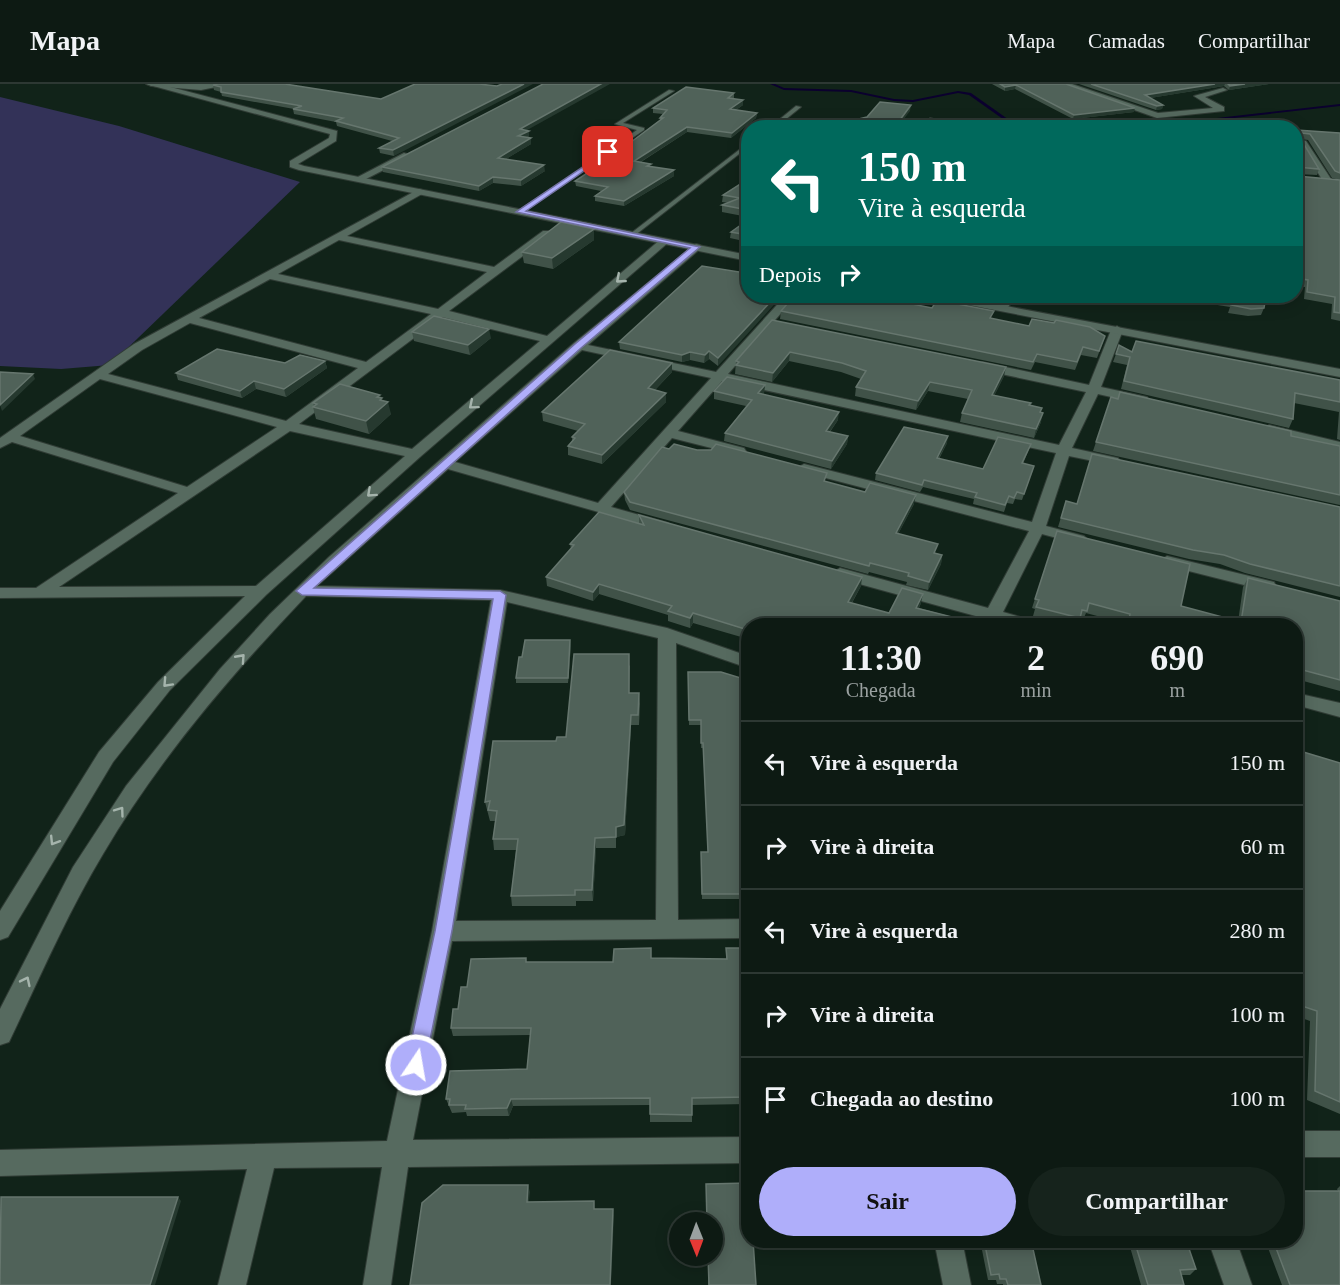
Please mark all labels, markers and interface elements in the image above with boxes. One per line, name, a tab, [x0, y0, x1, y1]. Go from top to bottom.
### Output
text: Mapa	[30, 25, 100, 56]
text: Mapa	[1007, 29, 1055, 53]
text: Camadas	[1088, 29, 1165, 53]
text: Compartilhar	[1198, 29, 1310, 53]
pin	[582, 126, 633, 177]
icon: arrive	[591, 135, 624, 168]
icon: left	[759, 144, 837, 222]
text: 150 m	[858, 144, 967, 190]
text: Vire à esquerda	[858, 193, 1026, 223]
icon: right	[833, 258, 866, 291]
text: Depois	[759, 262, 821, 287]
one-way arrow	[616, 272, 627, 283]
one-way arrow	[469, 398, 480, 409]
one-way arrow	[368, 486, 378, 497]
text: 11:30	[840, 638, 922, 678]
text: 2	[1027, 638, 1045, 678]
text: 690	[1150, 638, 1204, 678]
one-way arrow	[234, 654, 245, 665]
one-way arrow	[164, 675, 175, 686]
text: Chegada	[846, 679, 916, 701]
text: min	[1020, 679, 1052, 701]
text: m	[1169, 679, 1185, 701]
icon: left	[759, 747, 792, 780]
text: Vire à esquerda	[810, 750, 958, 775]
text: 150 m	[1229, 750, 1285, 775]
one-way arrow	[113, 807, 124, 818]
icon: right	[759, 831, 792, 864]
text: Vire à direita	[810, 834, 934, 859]
text: 60 m	[1240, 834, 1285, 859]
one-way arrow	[49, 835, 61, 845]
icon: left	[759, 915, 792, 948]
text: Vire à esquerda	[810, 918, 958, 943]
text: 280 m	[1229, 918, 1285, 943]
one-way arrow	[18, 977, 30, 988]
icon: right	[759, 999, 792, 1032]
text: Vire à direita	[810, 1002, 934, 1027]
text: 100 m	[1229, 1002, 1285, 1027]
position arrow	[384, 1033, 448, 1097]
icon: arrive	[759, 1083, 792, 1116]
text: Chegada ao destino	[810, 1086, 993, 1111]
text: 100 m	[1229, 1086, 1285, 1111]
button: Sair	[759, 1167, 1016, 1236]
button: Compartilhar	[1028, 1167, 1285, 1236]
north arrow	[669, 1212, 723, 1266]
map controls	[669, 1212, 723, 1266]

